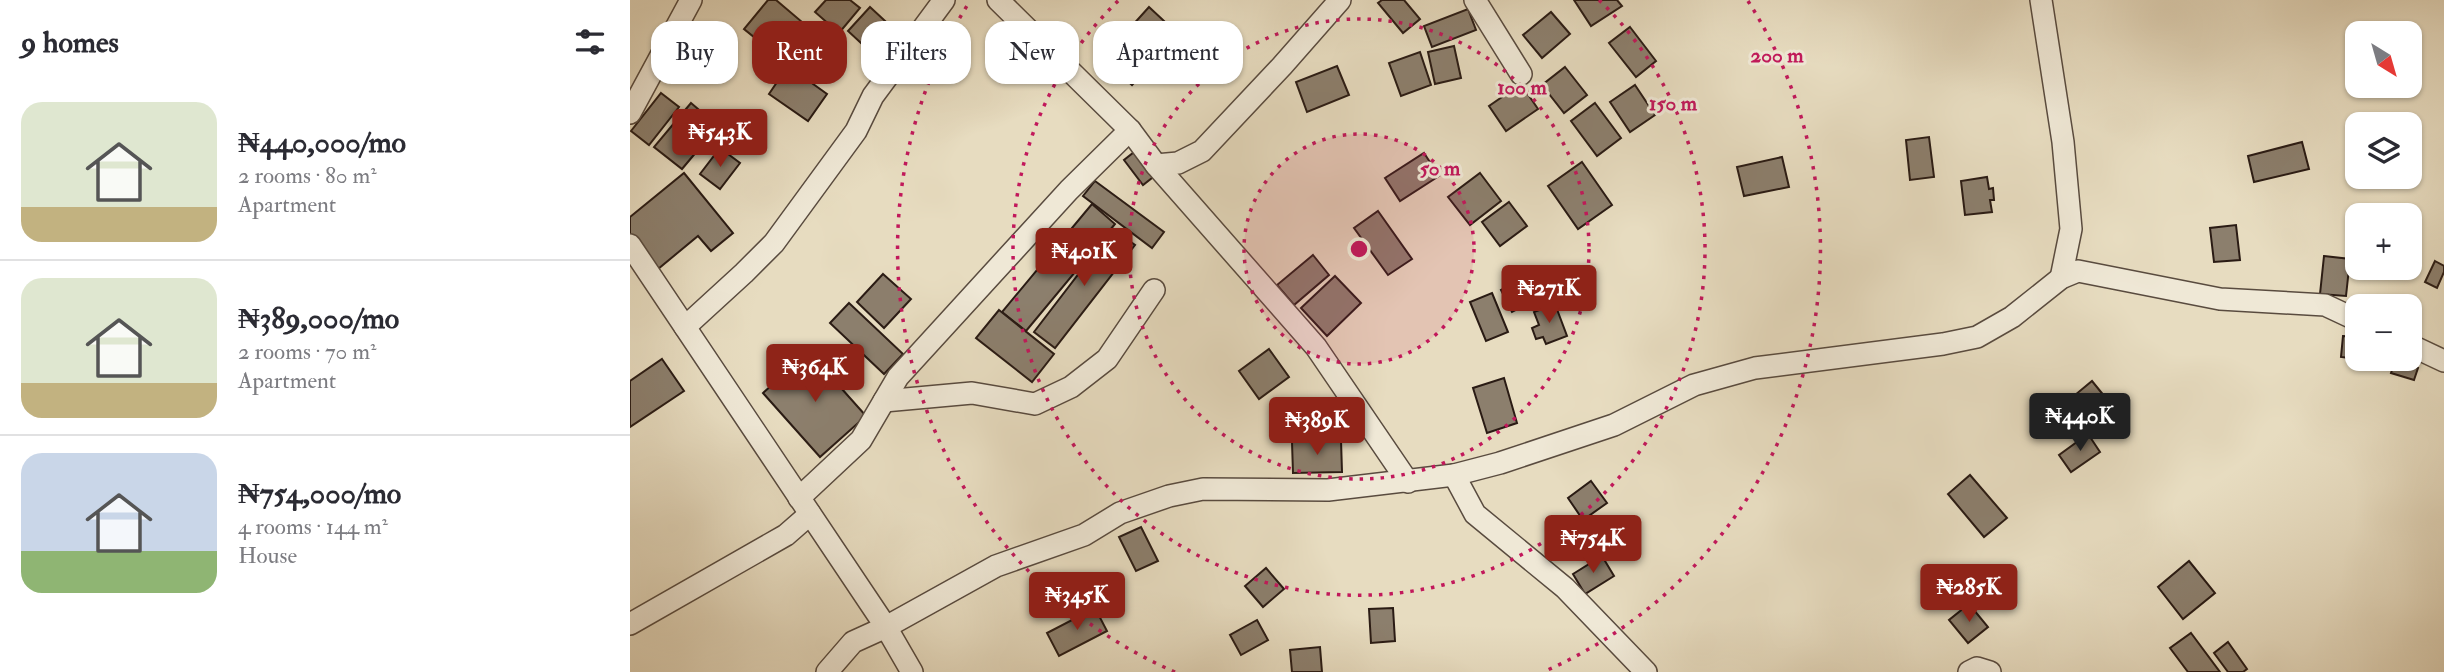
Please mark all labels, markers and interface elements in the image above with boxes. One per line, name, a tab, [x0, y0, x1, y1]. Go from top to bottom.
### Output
chip: Buy	[651, 21, 738, 84]
chip: Rent	[752, 21, 847, 84]
chip: Filters	[861, 21, 971, 84]
chip: New	[985, 21, 1079, 84]
chip: Apartment	[1093, 21, 1243, 84]
north arrow	[2345, 21, 2422, 98]
map controls	[2345, 21, 2422, 371]
icon: filters	[571, 23, 609, 61]
text: 9 homes	[21, 24, 119, 61]
text: 200 m	[1751, 42, 1804, 69]
text: 100 m	[1497, 74, 1548, 101]
text: 150 m	[1649, 90, 1698, 117]
pin: ₦543K	[671, 110, 769, 169]
button: layers	[2345, 112, 2422, 189]
text: ₦543K	[688, 117, 752, 146]
text: ₦440,000/mo	[238, 124, 406, 161]
icon: home	[77, 130, 161, 214]
text: 50 m	[1420, 155, 1461, 182]
text: 2 rooms · 80 m²	[238, 161, 377, 190]
text: Apartment	[238, 190, 336, 219]
button: +	[2345, 203, 2422, 280]
pin: ₦401K	[1035, 229, 1133, 288]
text: ₦401K	[1052, 236, 1116, 265]
centre of rings	[1347, 237, 1371, 261]
pin: ₦271K	[1500, 266, 1598, 325]
text: ₦271K	[1517, 273, 1581, 302]
button: −	[2345, 294, 2422, 371]
text: ₦389,000/mo	[238, 300, 399, 337]
icon: home	[77, 306, 161, 390]
text: 2 rooms · 70 m²	[238, 337, 377, 366]
pin: ₦364K	[766, 344, 864, 404]
text: ₦364K	[782, 352, 848, 381]
text: Apartment	[238, 366, 336, 395]
pin: ₦440K	[2031, 393, 2129, 453]
pin: ₦389K	[1268, 398, 1366, 457]
text: ₦440K	[2045, 401, 2115, 430]
text: ₦389K	[1285, 405, 1349, 434]
text: ₦754,000/mo	[238, 475, 401, 512]
icon: home	[77, 481, 161, 565]
text: 4 rooms · 144 m²	[238, 512, 388, 541]
pin: ₦754K	[1544, 516, 1642, 575]
text: ₦754K	[1560, 523, 1626, 552]
text: House	[238, 541, 297, 570]
pin: ₦285K	[1920, 564, 2018, 624]
pin: ₦345K	[1028, 572, 1126, 632]
text: ₦285K	[1936, 572, 2002, 601]
text: ₦345K	[1045, 580, 1109, 609]

